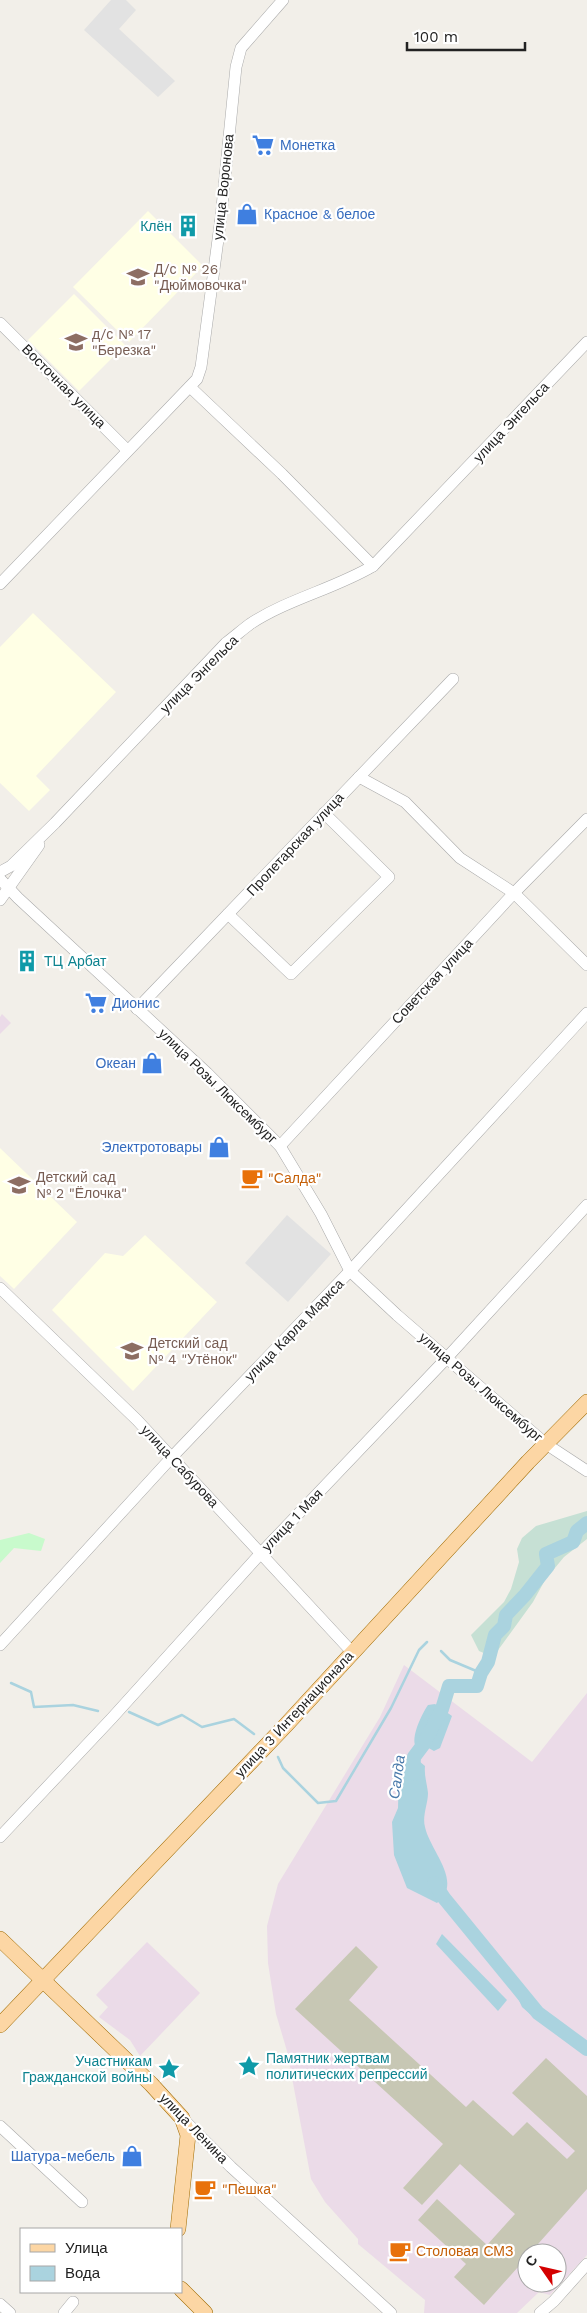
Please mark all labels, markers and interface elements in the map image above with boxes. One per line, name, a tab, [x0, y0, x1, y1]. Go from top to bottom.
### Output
scale bar	[407, 20, 524, 52]
text: 100 m	[414, 28, 458, 46]
supermarket icon: Монетка	[250, 132, 276, 158]
street label: улица Воронова	[209, 133, 237, 241]
place label: Монетка	[280, 137, 336, 153]
shop icon: Красное & белое	[234, 201, 260, 227]
place label: Красное & белое	[264, 206, 376, 222]
building icon: Клён	[175, 213, 201, 239]
place label: Клён	[140, 218, 172, 234]
place label: Д/с № 26 "Дюймовочка"	[154, 261, 247, 293]
school or university icon: Д/с № 26 "Дюймовочка"	[125, 264, 151, 290]
place label: д/с № 17 "Березка"	[92, 326, 156, 358]
school or university icon: д/с № 17 "Березка"	[63, 329, 89, 355]
street label: Восточная улица	[19, 341, 109, 431]
street label: улица Энгельса	[470, 379, 552, 465]
street label: улица Энгельса	[157, 632, 241, 716]
street label: Пролетарская улица	[243, 789, 347, 899]
street label: Советская улица	[388, 935, 476, 1027]
building icon: ТЦ Арбат	[14, 948, 40, 974]
place label: ТЦ Арбат	[44, 953, 107, 969]
supermarket icon: Дионис	[83, 990, 109, 1016]
place label: Дионис	[112, 995, 160, 1011]
street label: улица Розы Люксембург	[155, 1025, 281, 1147]
shop icon: Океан	[139, 1050, 165, 1076]
place label: Океан	[96, 1055, 136, 1071]
shop icon: Электротовары	[206, 1134, 232, 1160]
place label: Электротовары	[102, 1139, 202, 1155]
cafe icon: "Салда"	[239, 1165, 265, 1191]
place label: Детский сад № 2 "Ёлочка"	[36, 1169, 127, 1201]
place label: "Салда"	[268, 1170, 321, 1186]
school or university icon: Детский сад № 2 "Ёлочка"	[6, 1172, 32, 1198]
street label: улица Карла Маркса	[241, 1275, 347, 1384]
street label: улица Розы Люксембург	[416, 1329, 546, 1445]
place label: Детский сад № 4 "Утёнок"	[148, 1335, 237, 1367]
school or university icon: Детский сад № 4 "Утёнок"	[119, 1338, 145, 1364]
street label: улица Сабурова	[138, 1422, 222, 1511]
street label: улица 1 Мая	[258, 1486, 326, 1554]
street label: улица 3 Интернационала	[231, 1648, 357, 1780]
water label: Салда	[385, 1754, 409, 1800]
place label: Памятник жертвам политических репрессий	[266, 2050, 427, 2082]
place label: Участникам Гражданской войны	[22, 2053, 152, 2085]
place icon: Памятник жертвам политических репрессий	[236, 2053, 262, 2079]
place icon: Участникам Гражданской войны	[156, 2056, 182, 2082]
street label: улица Ленина	[157, 2090, 232, 2167]
shop icon: Шатура-мебель	[119, 2143, 145, 2169]
place label: Шатура-мебель	[11, 2148, 115, 2164]
cafe icon: "Пешка"	[192, 2176, 218, 2202]
place label: "Пешка"	[222, 2181, 277, 2197]
legend	[20, 2228, 182, 2293]
cafe icon: Столовая СМЗ	[387, 2238, 413, 2264]
text: Улица	[65, 2239, 108, 2257]
place label: Столовая СМЗ	[416, 2243, 513, 2259]
north arrow	[517, 2243, 567, 2293]
text: С	[522, 2252, 541, 2269]
text: Вода	[65, 2264, 101, 2282]

